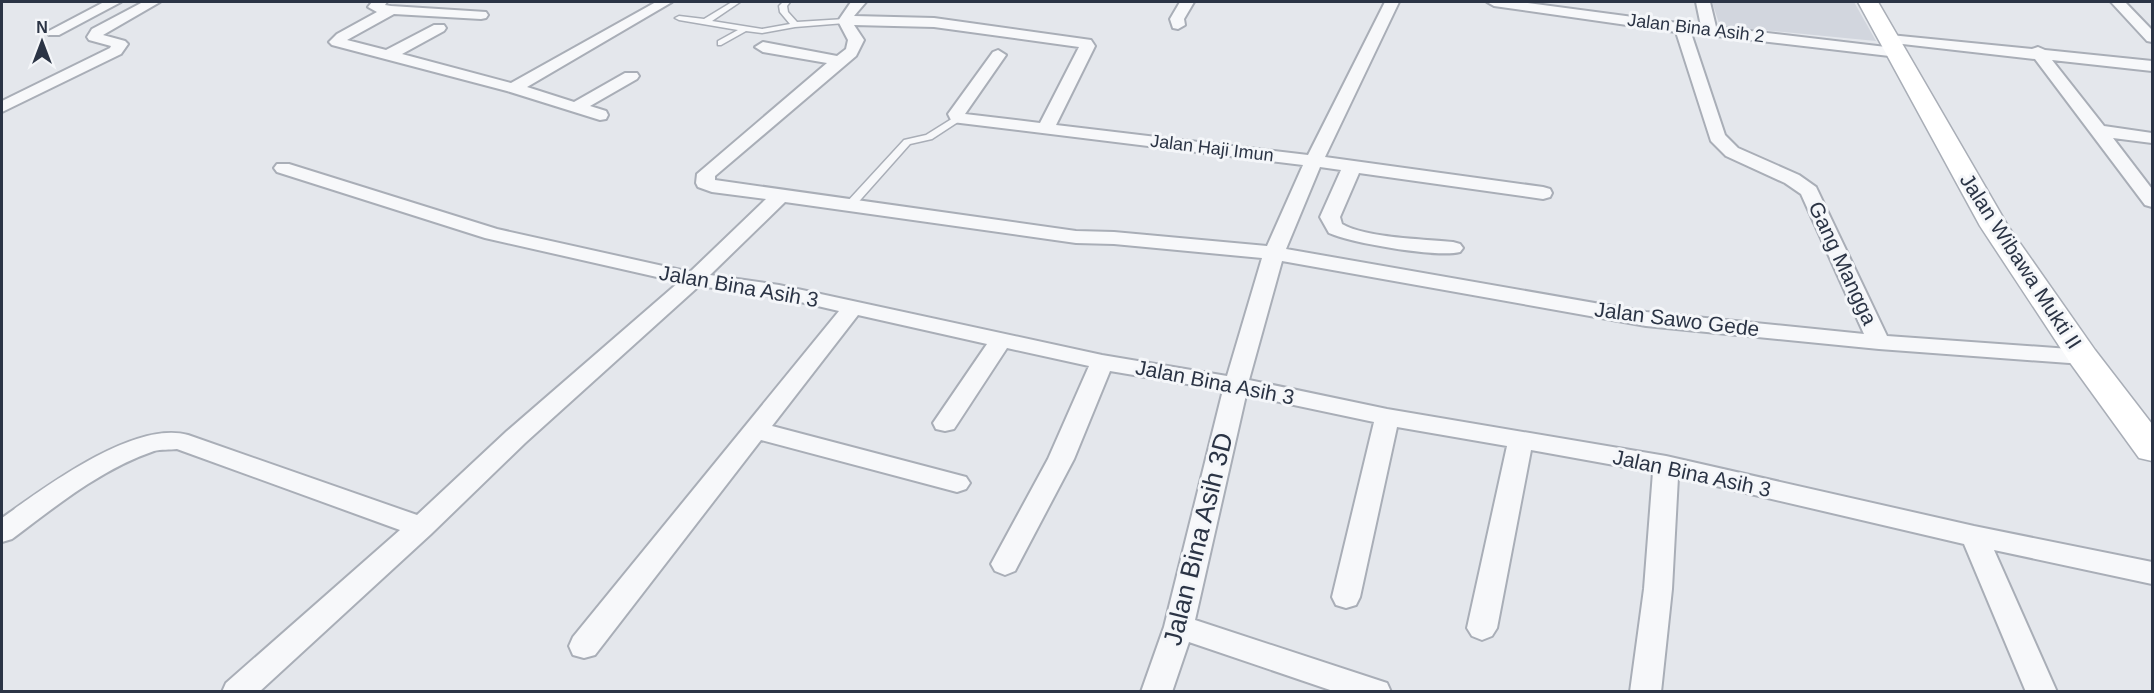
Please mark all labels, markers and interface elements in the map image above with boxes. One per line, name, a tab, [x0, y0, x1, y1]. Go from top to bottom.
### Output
street label: Jalan Bina Asih 2	[1626, 10, 1766, 46]
north arrow	[12, 12, 72, 72]
text: N	[36, 19, 48, 36]
street label: Jalan Haji Imun	[1149, 131, 1275, 165]
street label: Jalan Wibawa Mukti II	[1956, 169, 2086, 353]
street label: Gang Mangga	[1804, 198, 1882, 328]
street label: Jalan Bina Asih 3	[658, 261, 820, 311]
street label: Jalan Sawo Gede	[1593, 297, 1761, 341]
street label: Jalan Bina Asih 3	[1134, 355, 1296, 409]
street label: Jalan Bina Asih 3D	[1157, 429, 1239, 649]
street label: Jalan Bina Asih 3	[1611, 445, 1773, 501]

